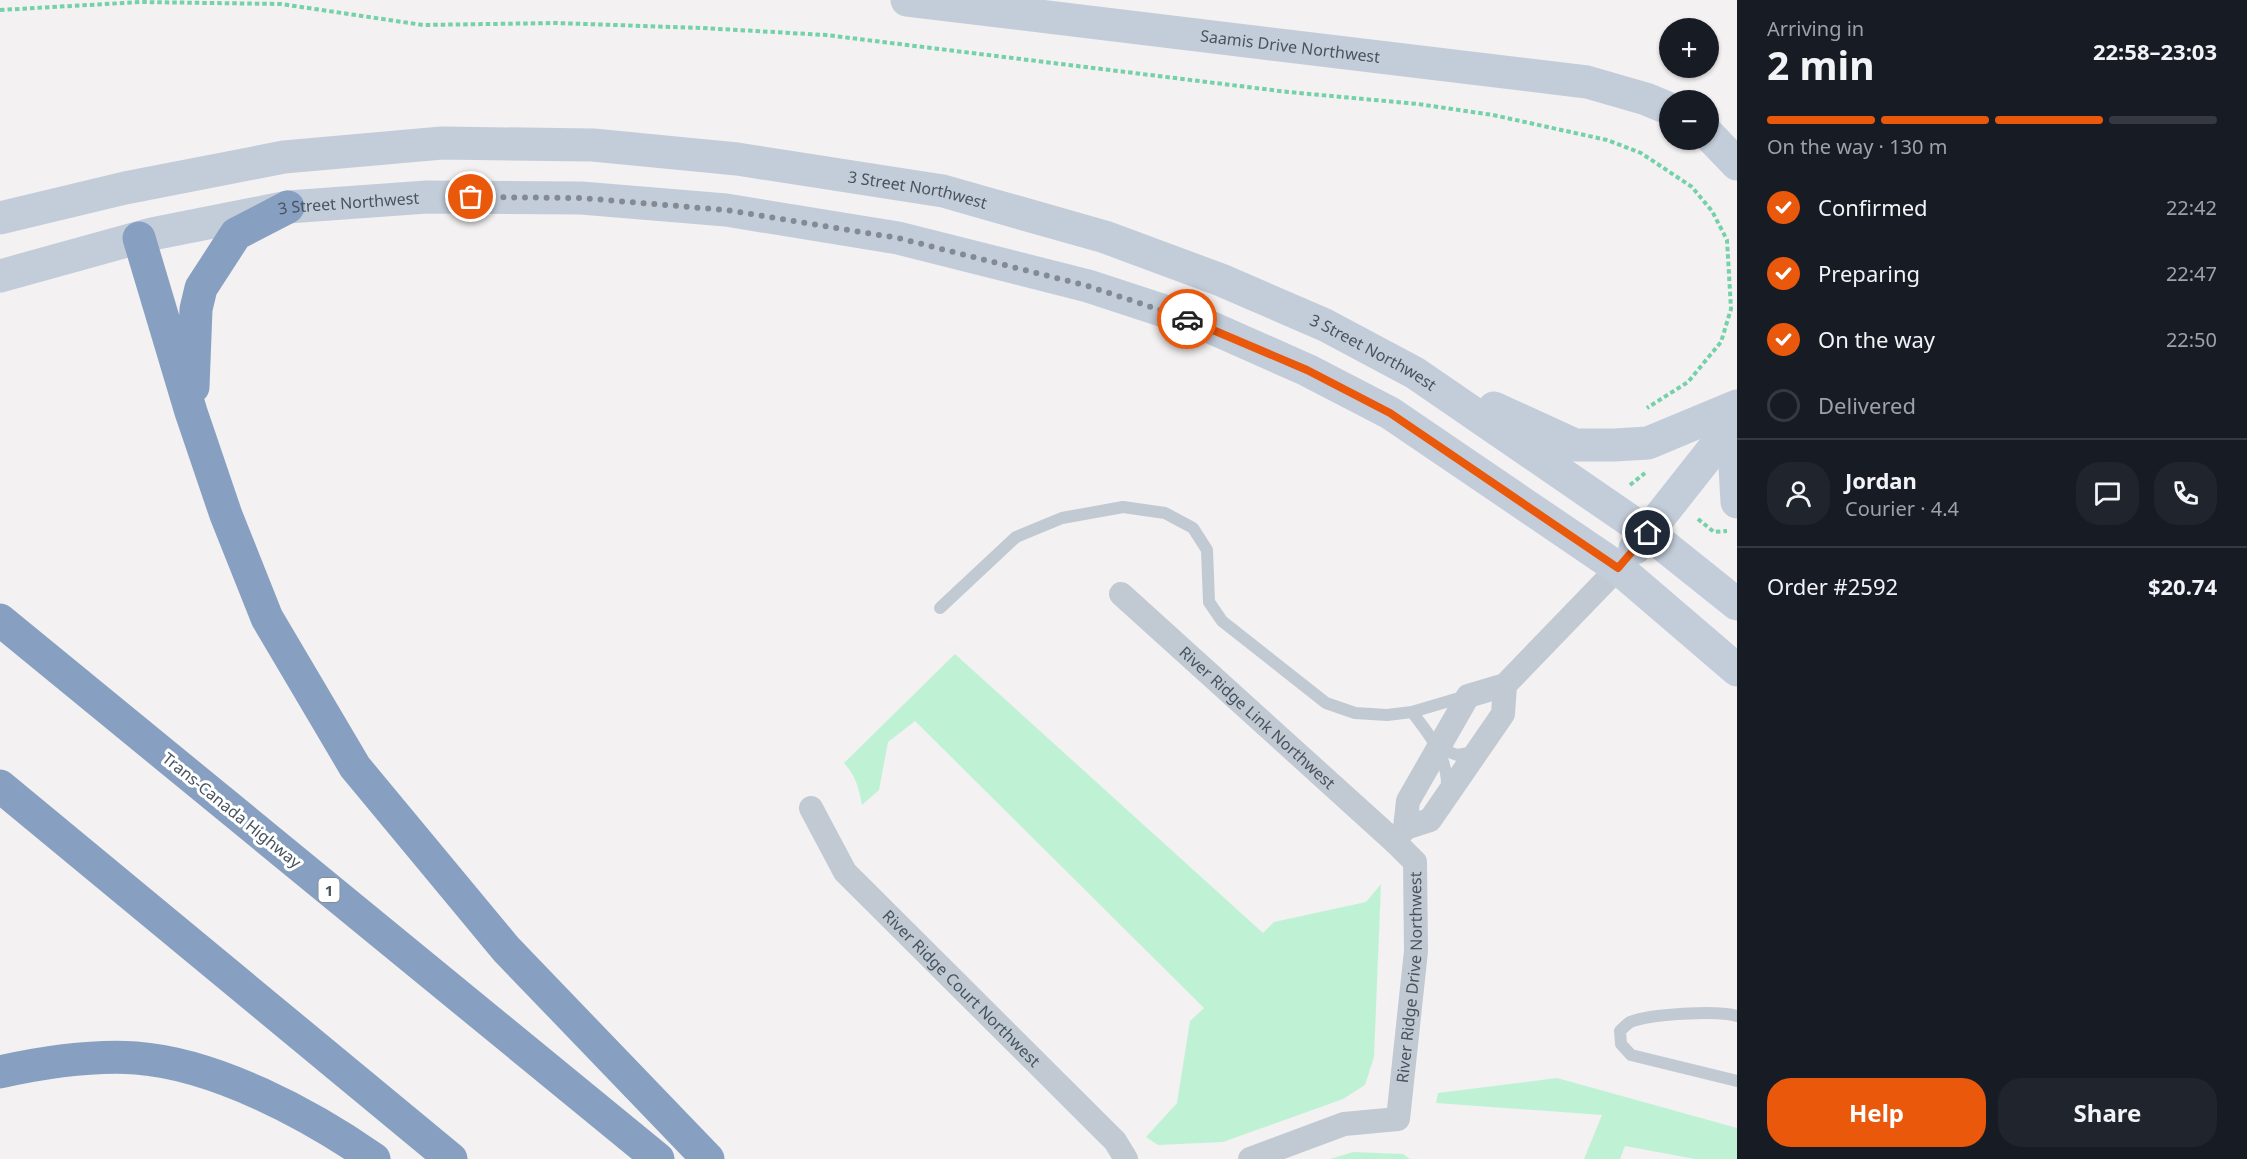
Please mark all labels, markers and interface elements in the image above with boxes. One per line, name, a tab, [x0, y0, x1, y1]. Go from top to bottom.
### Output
text: Arriving in	[1767, 15, 1864, 42]
map controls	[1659, 18, 1719, 150]
button: +	[1659, 18, 1719, 78]
street label: Saamis Drive Northwest	[1199, 24, 1381, 68]
text: 22:58–23:03	[2093, 36, 2217, 66]
text: 2 min	[1767, 38, 1874, 91]
button: −	[1659, 90, 1719, 150]
text: On the way · 130 m	[1767, 133, 1947, 160]
street label: 3 Street Northwest	[846, 165, 990, 214]
pin	[445, 171, 496, 222]
icon: bag	[454, 180, 487, 213]
street label: 3 Street Northwest	[276, 187, 420, 220]
icon: check	[1767, 191, 1800, 224]
text: Confirmed	[1818, 192, 1928, 222]
text: 22:42	[2166, 194, 2217, 221]
icon: check	[1767, 257, 1800, 290]
text: Preparing	[1818, 258, 1920, 288]
text: 22:47	[2166, 260, 2217, 287]
courier	[1157, 289, 1217, 349]
icon: car	[1171, 303, 1204, 336]
street label: 3 Street Northwest	[1306, 309, 1441, 396]
icon: check	[1767, 323, 1800, 356]
text: On the way	[1818, 324, 1935, 354]
text: 22:50	[2166, 326, 2217, 353]
text: Delivered	[1818, 390, 1916, 420]
button: person	[1767, 462, 1830, 525]
button: chat	[2076, 462, 2139, 525]
button: phone	[2154, 462, 2217, 525]
text: Jordan	[1845, 465, 1917, 495]
text: Courier · 4.4	[1845, 495, 1959, 522]
pin	[1622, 507, 1673, 558]
icon: home	[1631, 516, 1664, 549]
text: Order #2592	[1767, 571, 1898, 601]
text: $20.74	[2148, 571, 2217, 601]
street label: River Ridge Link Northwest	[1175, 641, 1340, 794]
street label: Trans-Canada Highway	[158, 747, 307, 873]
street label: River Ridge Drive Northwest	[1391, 871, 1427, 1084]
road number: 1	[318, 878, 340, 902]
street label: River Ridge Court Northwest	[878, 905, 1045, 1072]
button: Help	[1767, 1078, 1986, 1147]
button: Share	[1998, 1078, 2217, 1147]

